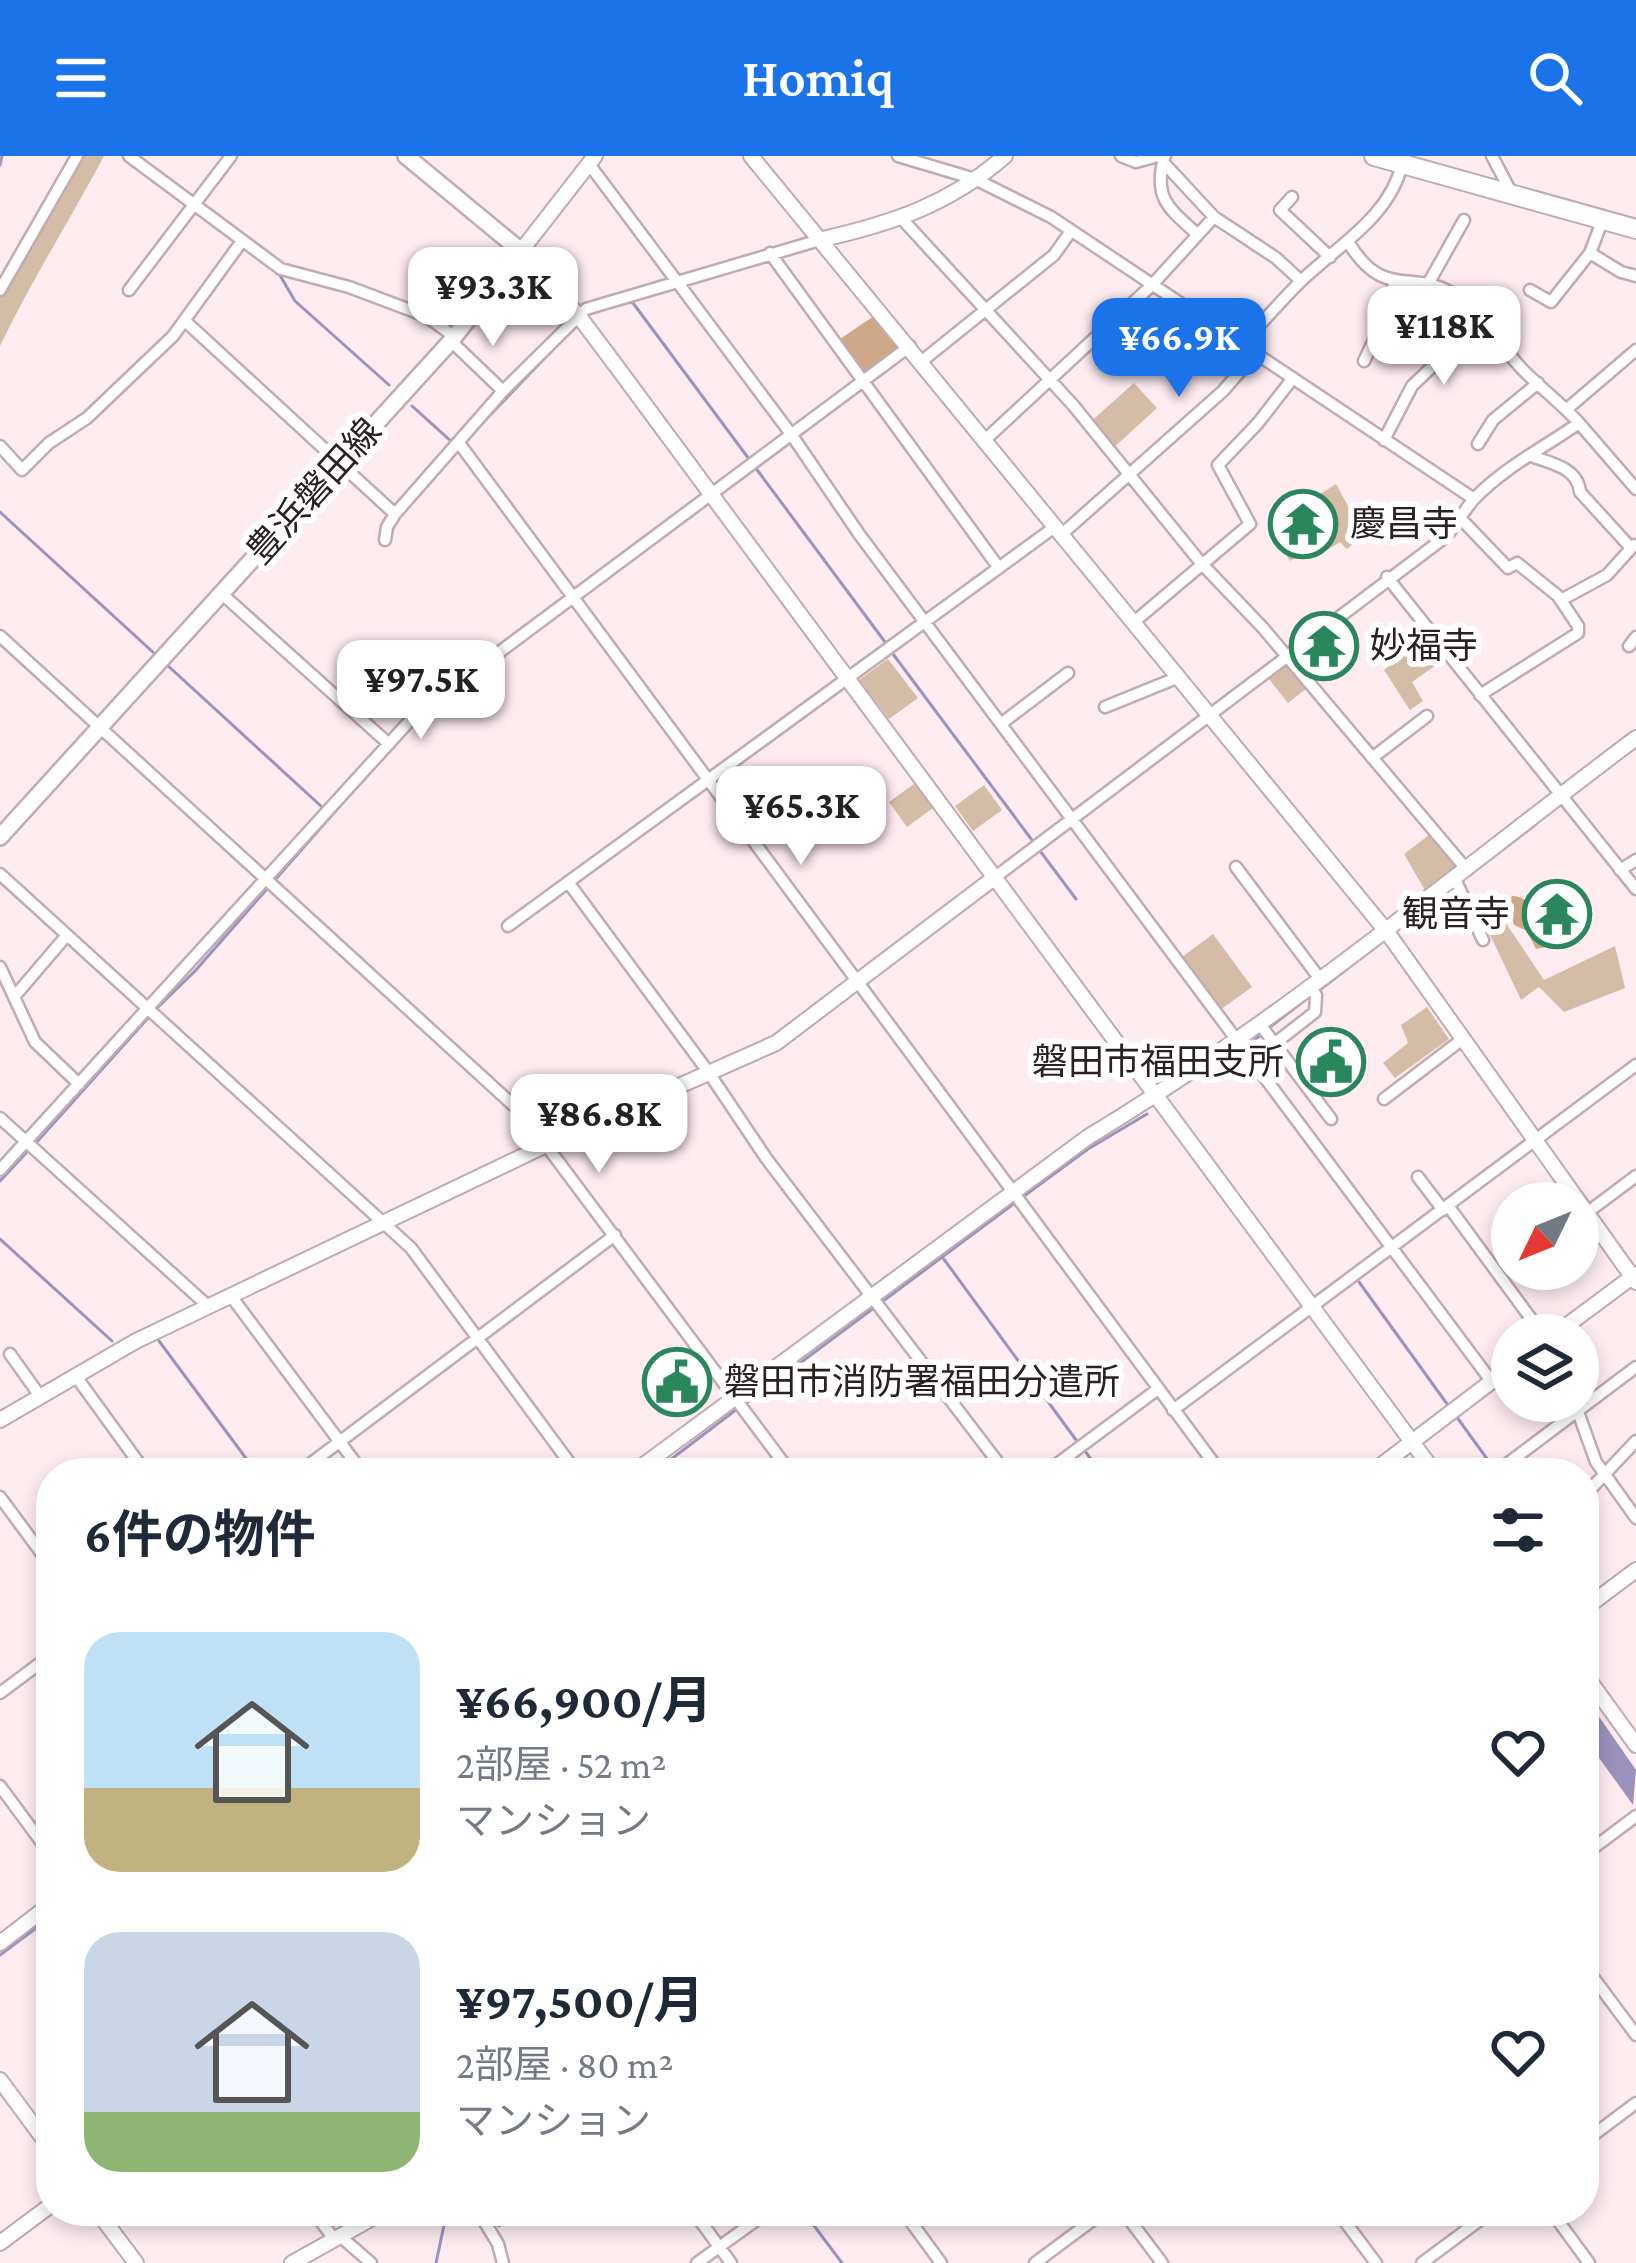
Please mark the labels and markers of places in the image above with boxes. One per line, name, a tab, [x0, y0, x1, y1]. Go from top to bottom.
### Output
pin: ¥93.3K	[395, 247, 591, 349]
pin: ¥118K	[1360, 286, 1528, 388]
pin: ¥66.9K	[1081, 298, 1277, 400]
temple icon: 慶昌寺	[1268, 489, 1338, 559]
place label: 慶昌寺	[1350, 504, 1458, 544]
temple icon: 妙福寺	[1289, 611, 1359, 681]
place label: 妙福寺	[1370, 626, 1478, 666]
pin: ¥97.5K	[323, 640, 519, 742]
pin: ¥65.3K	[703, 766, 899, 868]
temple icon: 観音寺	[1522, 879, 1592, 949]
place label: 観音寺	[1402, 894, 1510, 934]
public building icon: 磐田市福田支所	[1296, 1027, 1366, 1097]
place label: 磐田市福田支所	[1032, 1042, 1284, 1082]
pin: ¥86.8K	[501, 1074, 697, 1176]
public building icon: 磐田市消防署福田分遣所	[642, 1347, 712, 1417]
place label: 磐田市消防署福田分遣所	[724, 1362, 1120, 1402]

